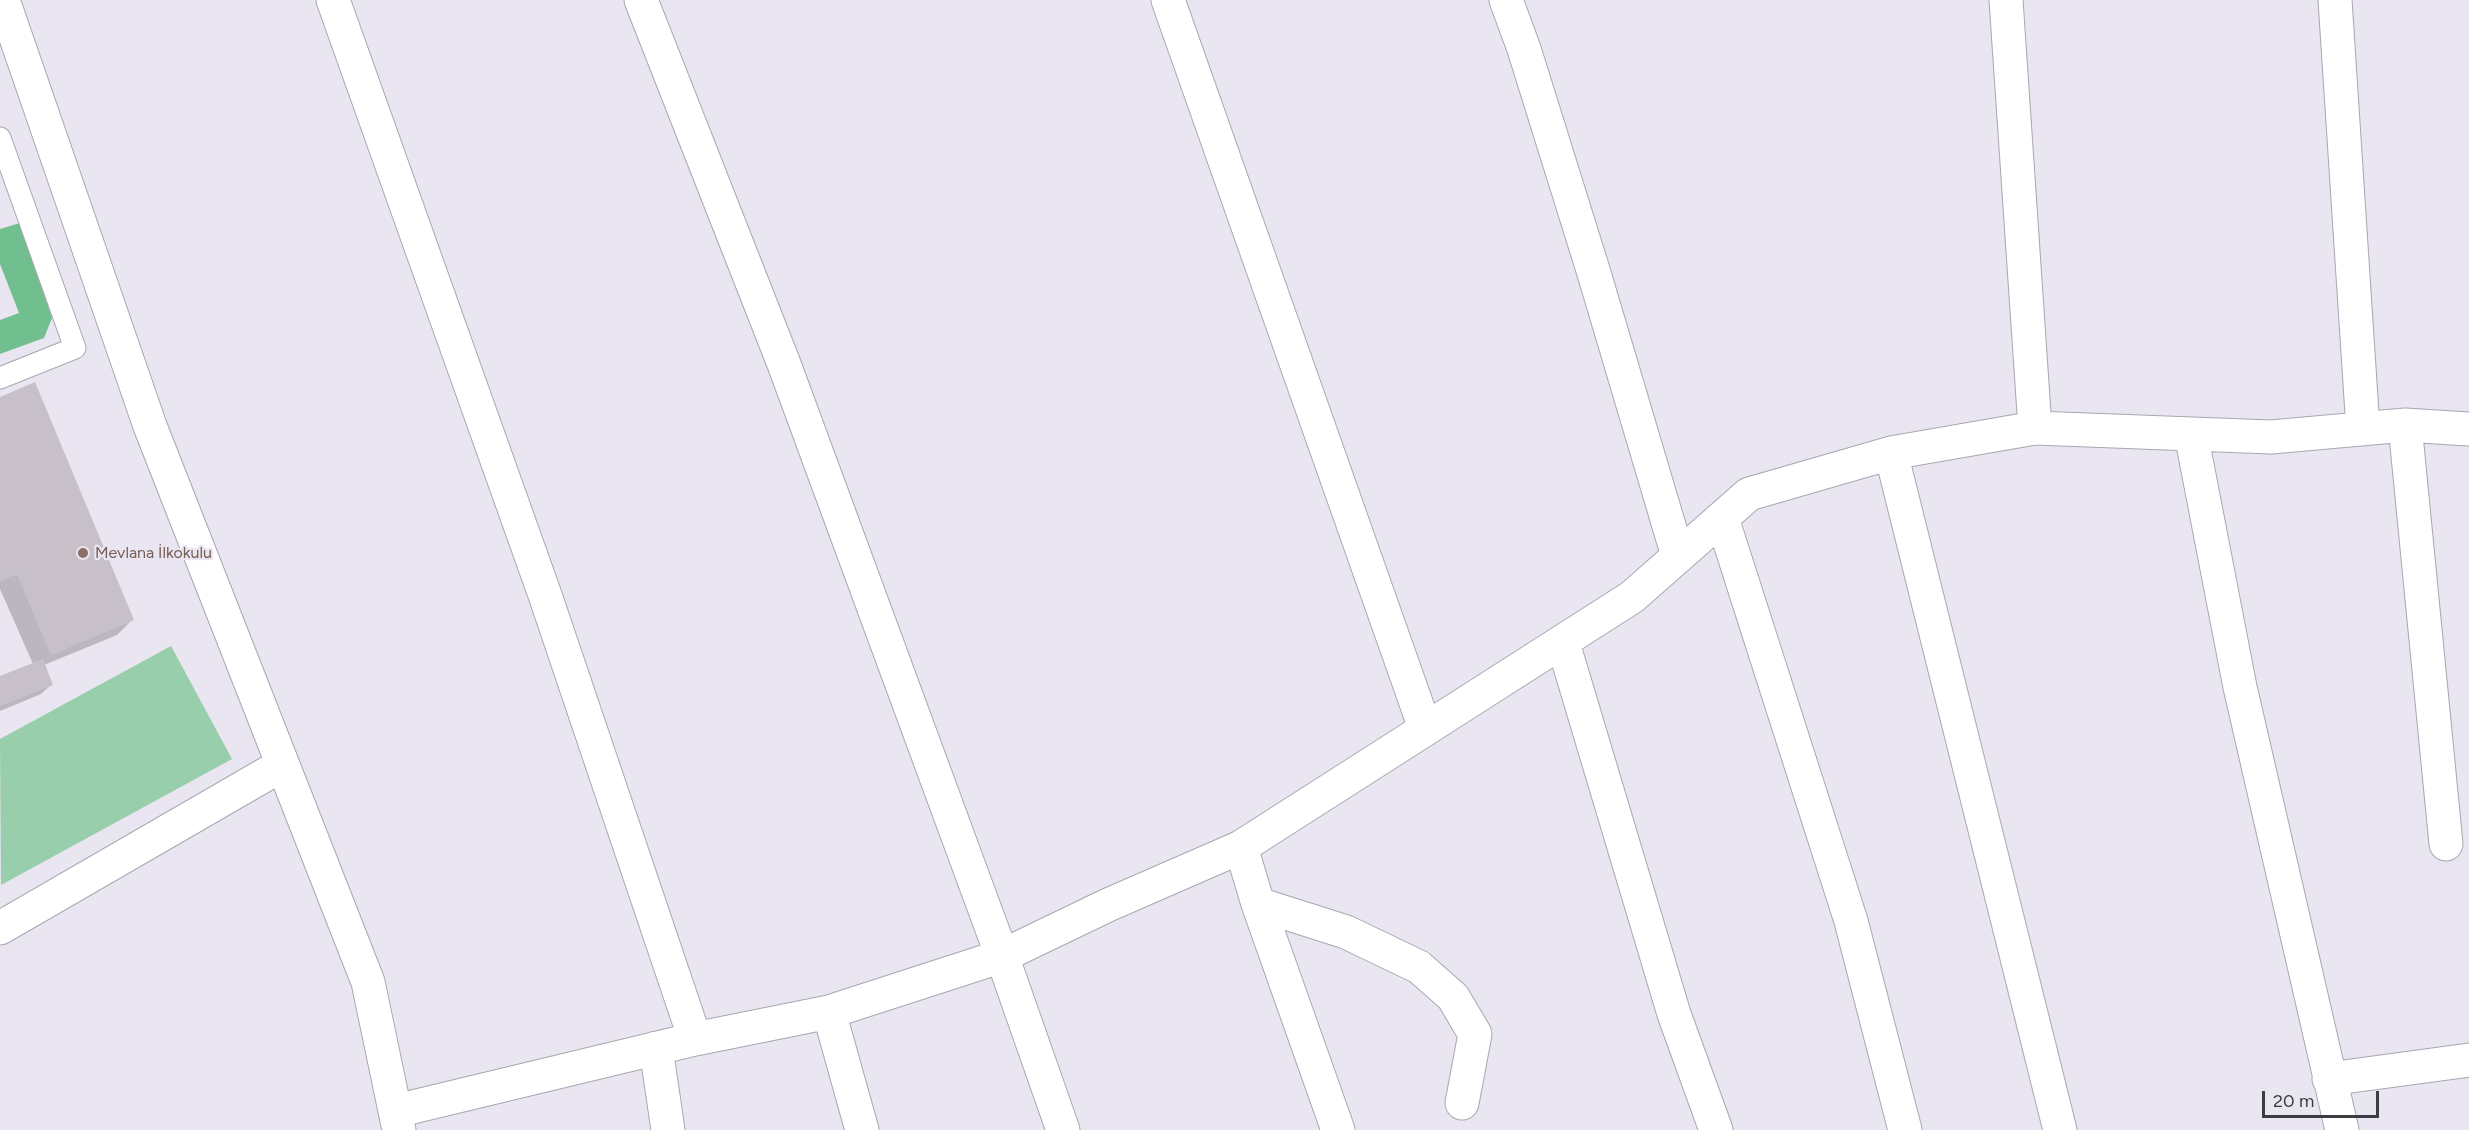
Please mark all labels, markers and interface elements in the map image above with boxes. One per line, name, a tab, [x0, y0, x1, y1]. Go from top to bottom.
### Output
place label: Mevlana İlkokulu	[95, 543, 212, 563]
marker: Mevlana İlkokulu	[76, 546, 90, 560]
scale bar	[2265, 1079, 2382, 1117]
text: 20 m	[2273, 1090, 2314, 1112]

